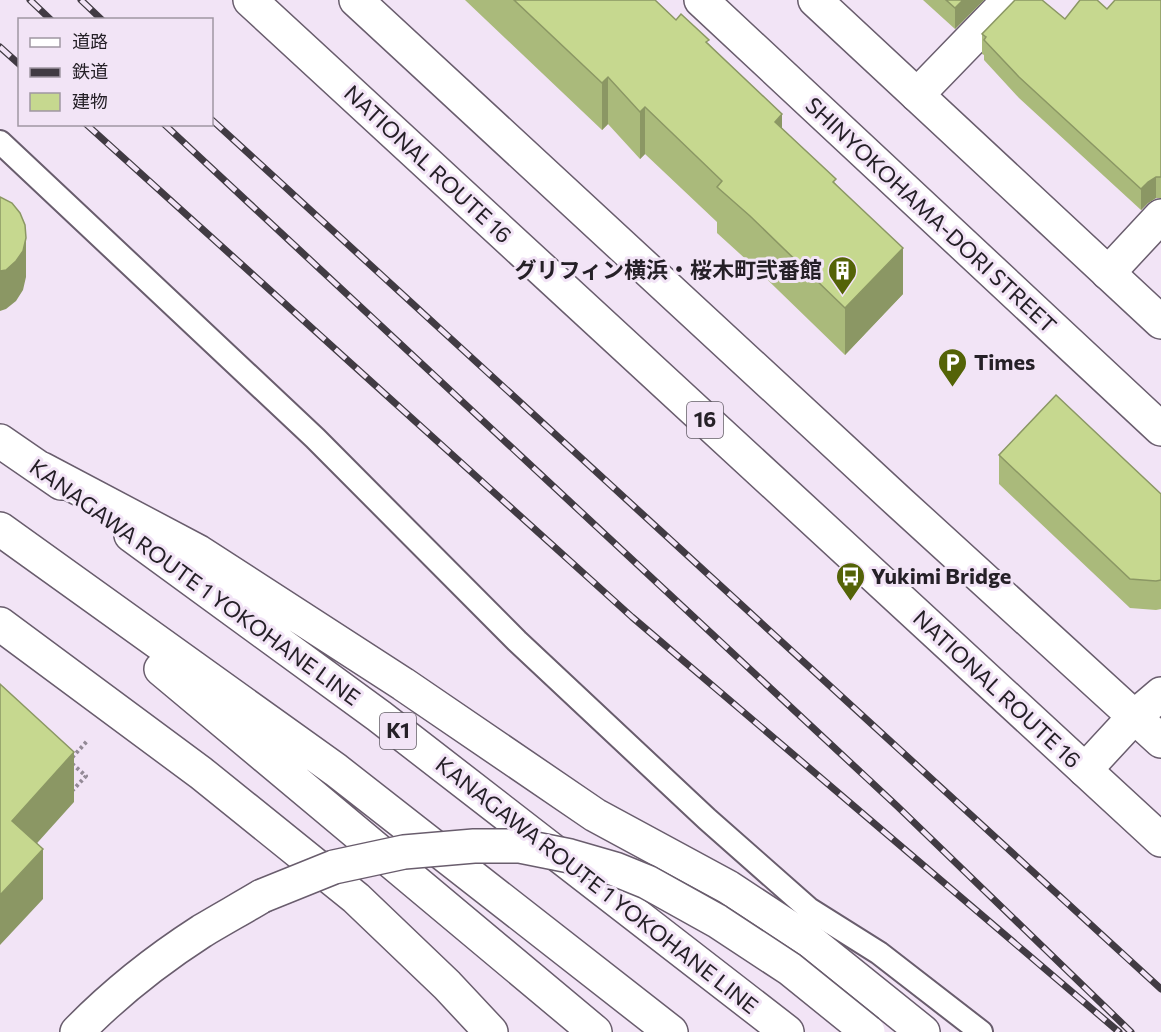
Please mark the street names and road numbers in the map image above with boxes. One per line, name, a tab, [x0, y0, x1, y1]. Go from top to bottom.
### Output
street label: NATIONAL ROUTE 16	[339, 79, 518, 248]
street label: SHINYOKOHAMA-DORI STREET	[800, 91, 1062, 338]
road number: 16	[687, 402, 723, 438]
street label: KANAGAWA ROUTE 1 YOKOHANE LINE	[25, 453, 366, 711]
street label: NATIONAL ROUTE 16	[908, 604, 1087, 773]
road number: K1	[380, 713, 416, 749]
street label: KANAGAWA ROUTE 1 YOKOHANE LINE	[431, 750, 764, 1019]

